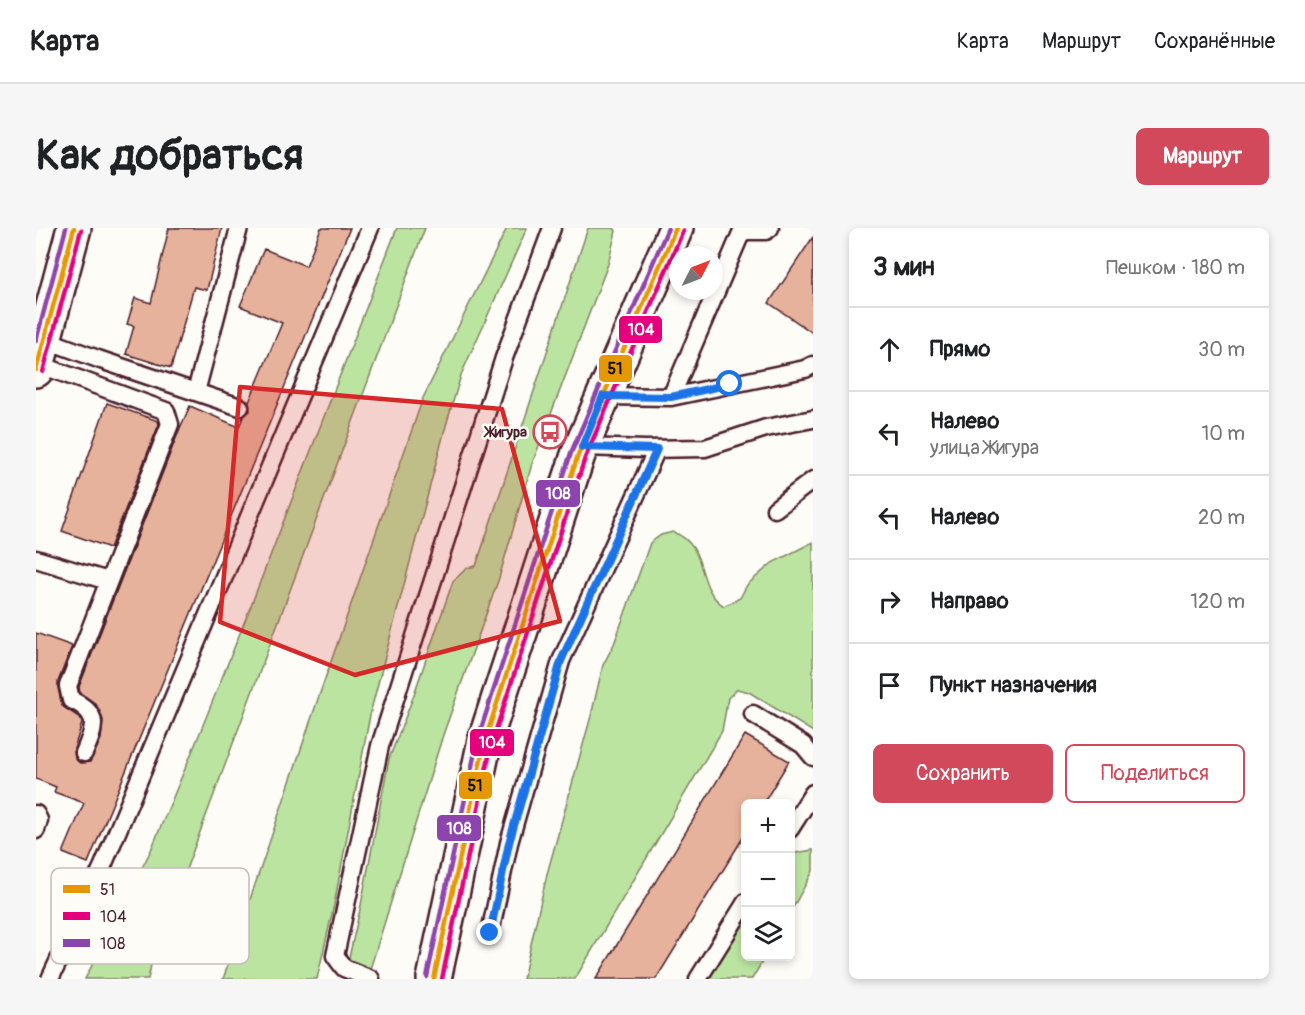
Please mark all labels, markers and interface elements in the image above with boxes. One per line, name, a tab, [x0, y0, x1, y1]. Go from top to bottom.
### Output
text: Карта	[30, 24, 99, 59]
text: Карта	[957, 28, 1009, 55]
text: Маршрут	[1042, 28, 1121, 55]
text: Сохранённые	[1154, 28, 1275, 55]
button: Маршрут	[1136, 128, 1269, 185]
text: Как добраться	[36, 130, 303, 182]
north arrow	[669, 246, 723, 300]
text: 3 мин	[873, 251, 935, 283]
text: Пешком · 180 m	[1106, 255, 1245, 280]
line badge: 104	[618, 315, 663, 344]
text: 104	[628, 320, 655, 340]
icon: ahead	[873, 333, 906, 366]
text: Прямо	[930, 335, 990, 363]
text: 30 m	[1198, 337, 1245, 362]
line badge: 51	[598, 354, 633, 383]
text: 51	[608, 359, 622, 379]
route start	[716, 370, 742, 396]
text: Налево	[930, 407, 999, 435]
bus stop icon: Жигура	[532, 414, 568, 450]
icon: left	[873, 417, 906, 450]
text: 10 m	[1201, 421, 1245, 446]
place label: Жигура	[483, 423, 527, 442]
text: улица Жигура	[930, 435, 1039, 460]
line badge: 108	[535, 479, 581, 508]
text: 108	[545, 484, 571, 504]
icon: left	[873, 501, 906, 534]
text: Налево	[930, 503, 999, 531]
text: 20 m	[1198, 505, 1245, 530]
icon: right	[873, 585, 906, 618]
text: Направо	[930, 587, 1009, 615]
text: 120 m	[1190, 589, 1245, 614]
icon: arrive	[873, 669, 906, 702]
text: Пункт назначения	[930, 671, 1097, 699]
line badge: 104	[469, 728, 515, 757]
text: 104	[479, 733, 506, 753]
button: Сохранить	[873, 744, 1053, 803]
button: Поделиться	[1065, 744, 1245, 803]
line badge: 51	[458, 771, 493, 800]
text: 51	[468, 776, 482, 796]
map controls	[741, 799, 795, 961]
button: +	[741, 799, 795, 853]
line badge: 108	[436, 814, 482, 842]
text: 108	[446, 819, 472, 839]
button: −	[741, 853, 795, 907]
legend	[51, 868, 249, 964]
text: 51	[100, 880, 115, 900]
text: 104	[100, 907, 126, 927]
button: layers	[741, 907, 795, 961]
route end	[476, 919, 502, 945]
text: 108	[100, 934, 125, 954]

